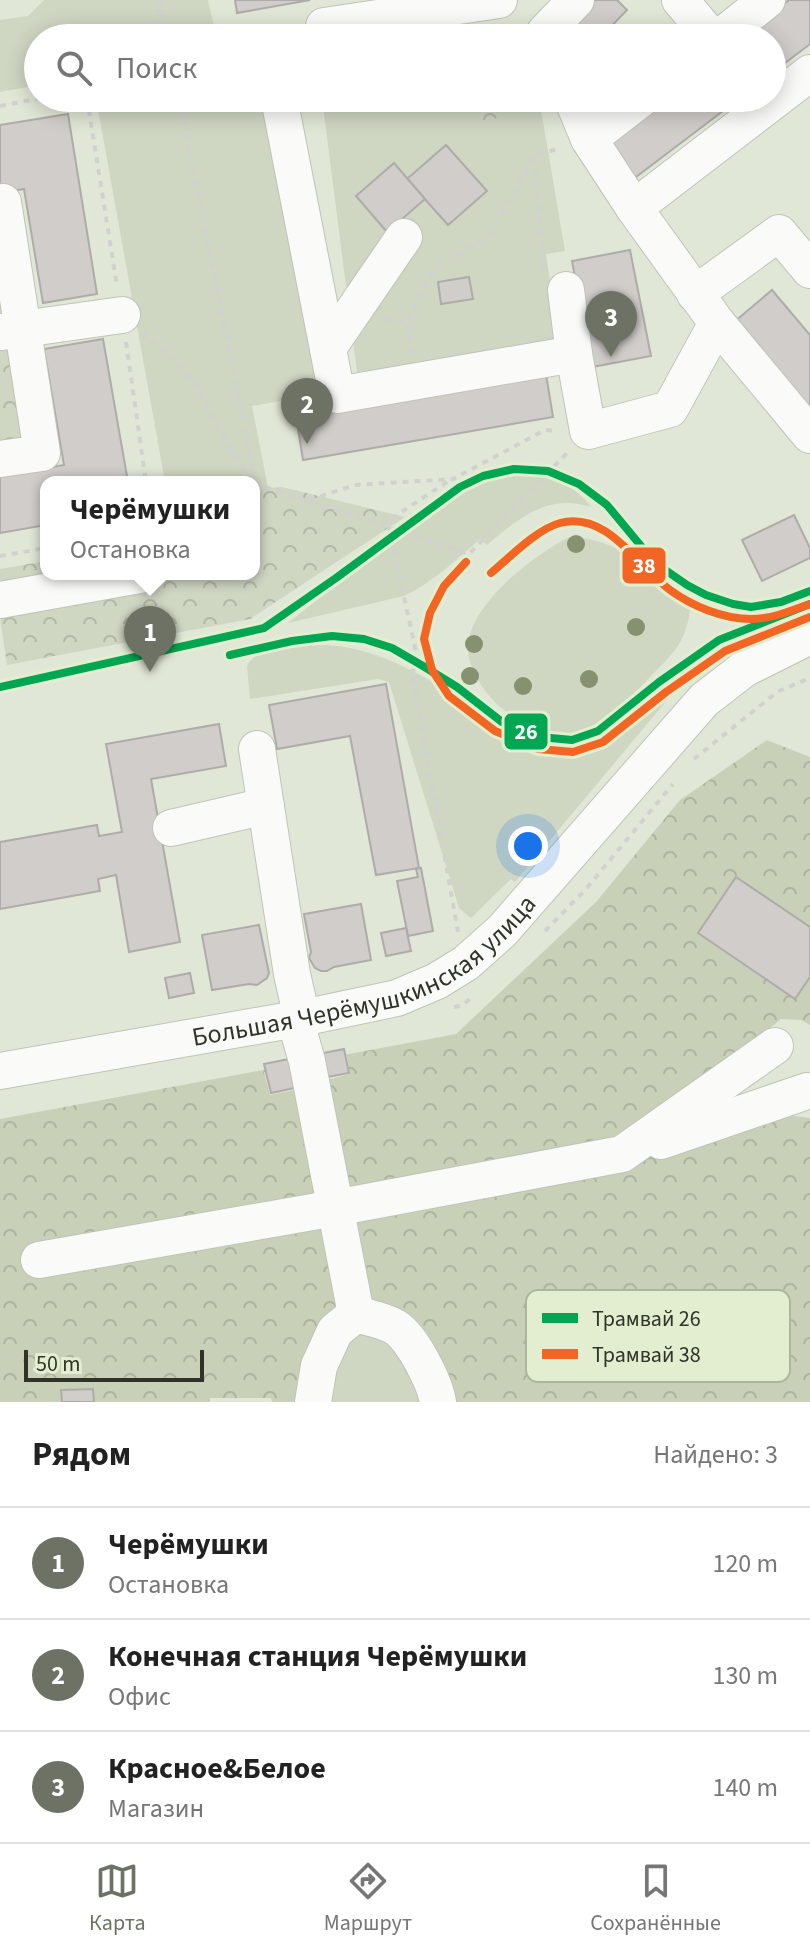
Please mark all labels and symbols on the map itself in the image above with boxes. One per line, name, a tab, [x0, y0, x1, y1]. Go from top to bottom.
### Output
pin: 3	[585, 291, 637, 357]
pin: 2	[281, 378, 333, 444]
line badge: 38	[621, 546, 667, 585]
text: 38	[632, 550, 656, 582]
pin: 1	[124, 606, 176, 672]
line badge: 26	[503, 712, 549, 751]
text: 26	[514, 716, 538, 748]
your location	[508, 826, 548, 866]
street label: Большая Черёмушкинская улица	[189, 886, 544, 1055]
legend	[526, 1290, 790, 1382]
text: Трамвай 26	[592, 1303, 701, 1335]
text: Трамвай 38	[592, 1339, 701, 1371]
scale bar	[24, 1346, 204, 1382]

